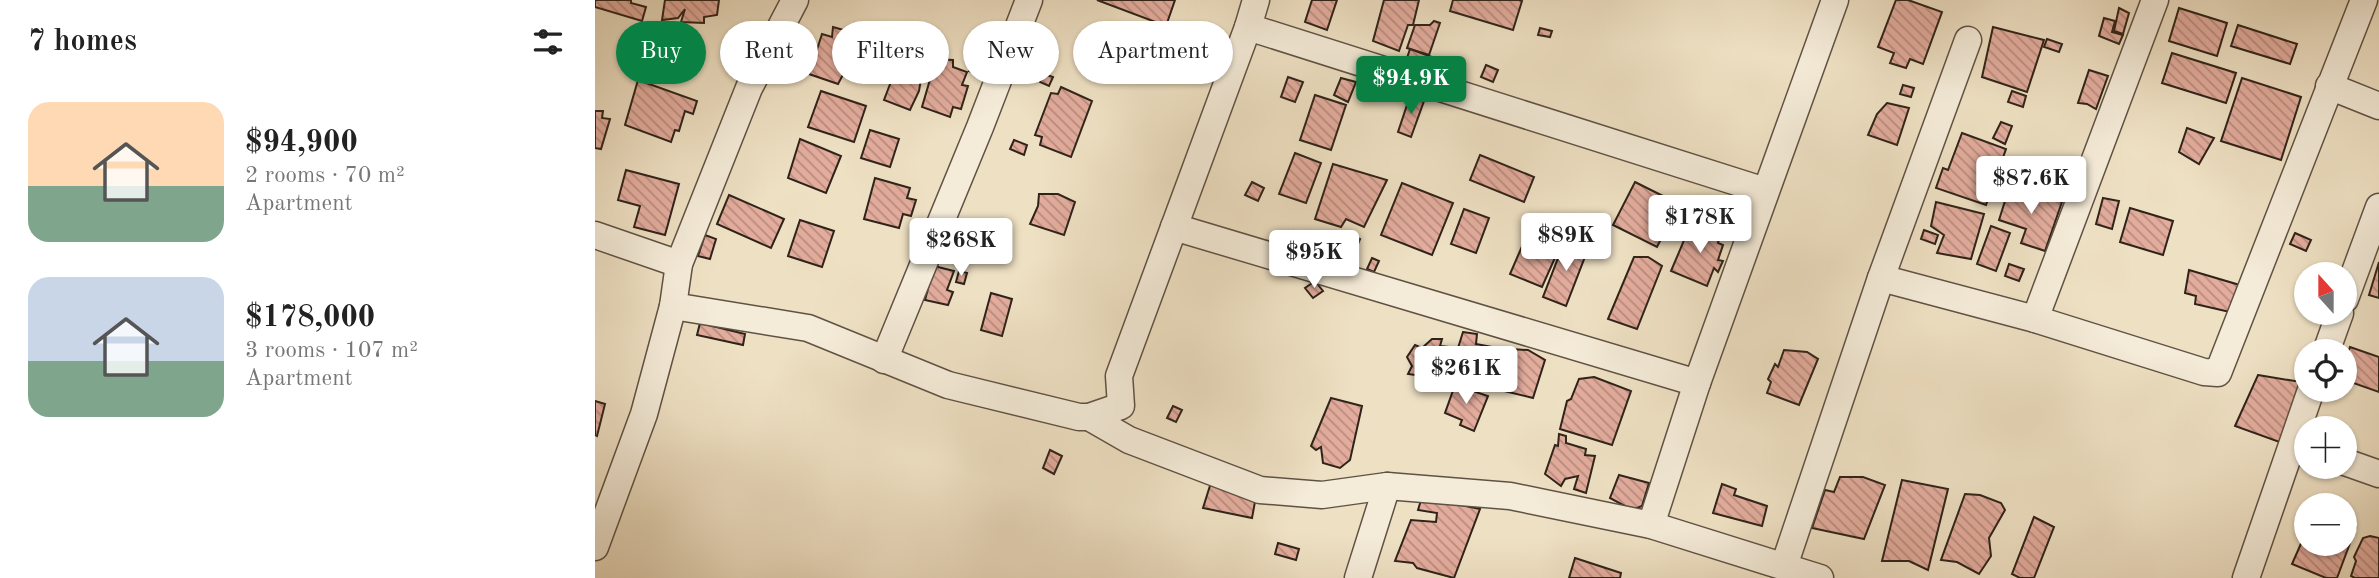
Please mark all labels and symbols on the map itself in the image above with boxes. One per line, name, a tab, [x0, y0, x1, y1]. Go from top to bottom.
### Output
pin: $94.9K	[1354, 57, 1468, 116]
pin: $87.6K	[1974, 156, 2088, 216]
pin: $178K	[1651, 196, 1749, 255]
pin: $89K	[1525, 214, 1607, 273]
pin: $268K	[912, 218, 1010, 278]
pin: $95K	[1273, 230, 1355, 290]
north arrow	[2294, 262, 2357, 326]
pin: $261K	[1417, 346, 1515, 406]

